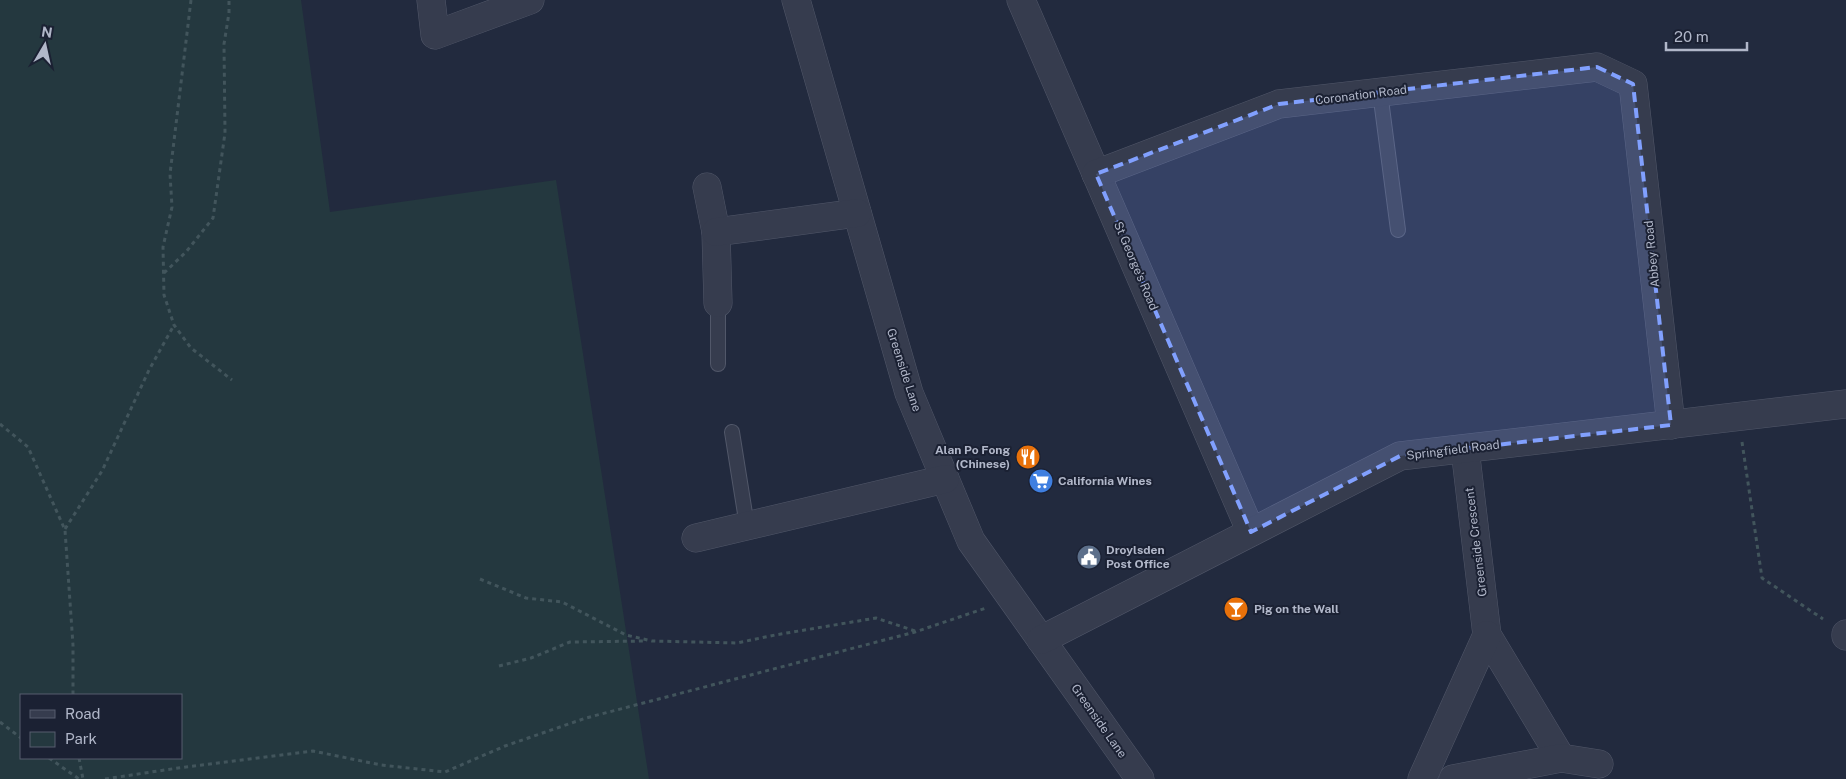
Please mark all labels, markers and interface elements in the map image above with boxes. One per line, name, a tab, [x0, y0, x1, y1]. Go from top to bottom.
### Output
north arrow	[20, 20, 70, 70]
scale bar	[1666, 20, 1747, 52]
text: N	[40, 23, 54, 41]
text: 20 m	[1674, 28, 1709, 45]
street label: Coronation Road	[1314, 82, 1408, 108]
street label: St George's Road	[1111, 220, 1161, 312]
street label: Abbey Road	[1642, 220, 1662, 288]
street label: Greenside Lane	[884, 327, 924, 414]
street label: Springfield Road	[1406, 437, 1500, 463]
place label: Alan Po Fong (Chinese)	[935, 443, 1010, 471]
restaurant icon: Alan Po Fong (Chinese)	[1015, 444, 1041, 470]
supermarket icon: California Wines	[1028, 468, 1054, 494]
place label: California Wines	[1058, 474, 1152, 488]
street label: Greenside Crescent	[1462, 486, 1490, 597]
place label: Droylsden Post Office	[1106, 543, 1170, 571]
public building icon: Droylsden Post Office	[1076, 544, 1102, 570]
bar icon: Pig on the Wall	[1223, 596, 1249, 622]
place label: Pig on the Wall	[1254, 602, 1339, 616]
street label: Greenside Lane	[1068, 681, 1130, 761]
legend	[20, 694, 182, 759]
text: Road	[65, 705, 101, 722]
text: Park	[65, 730, 97, 747]

